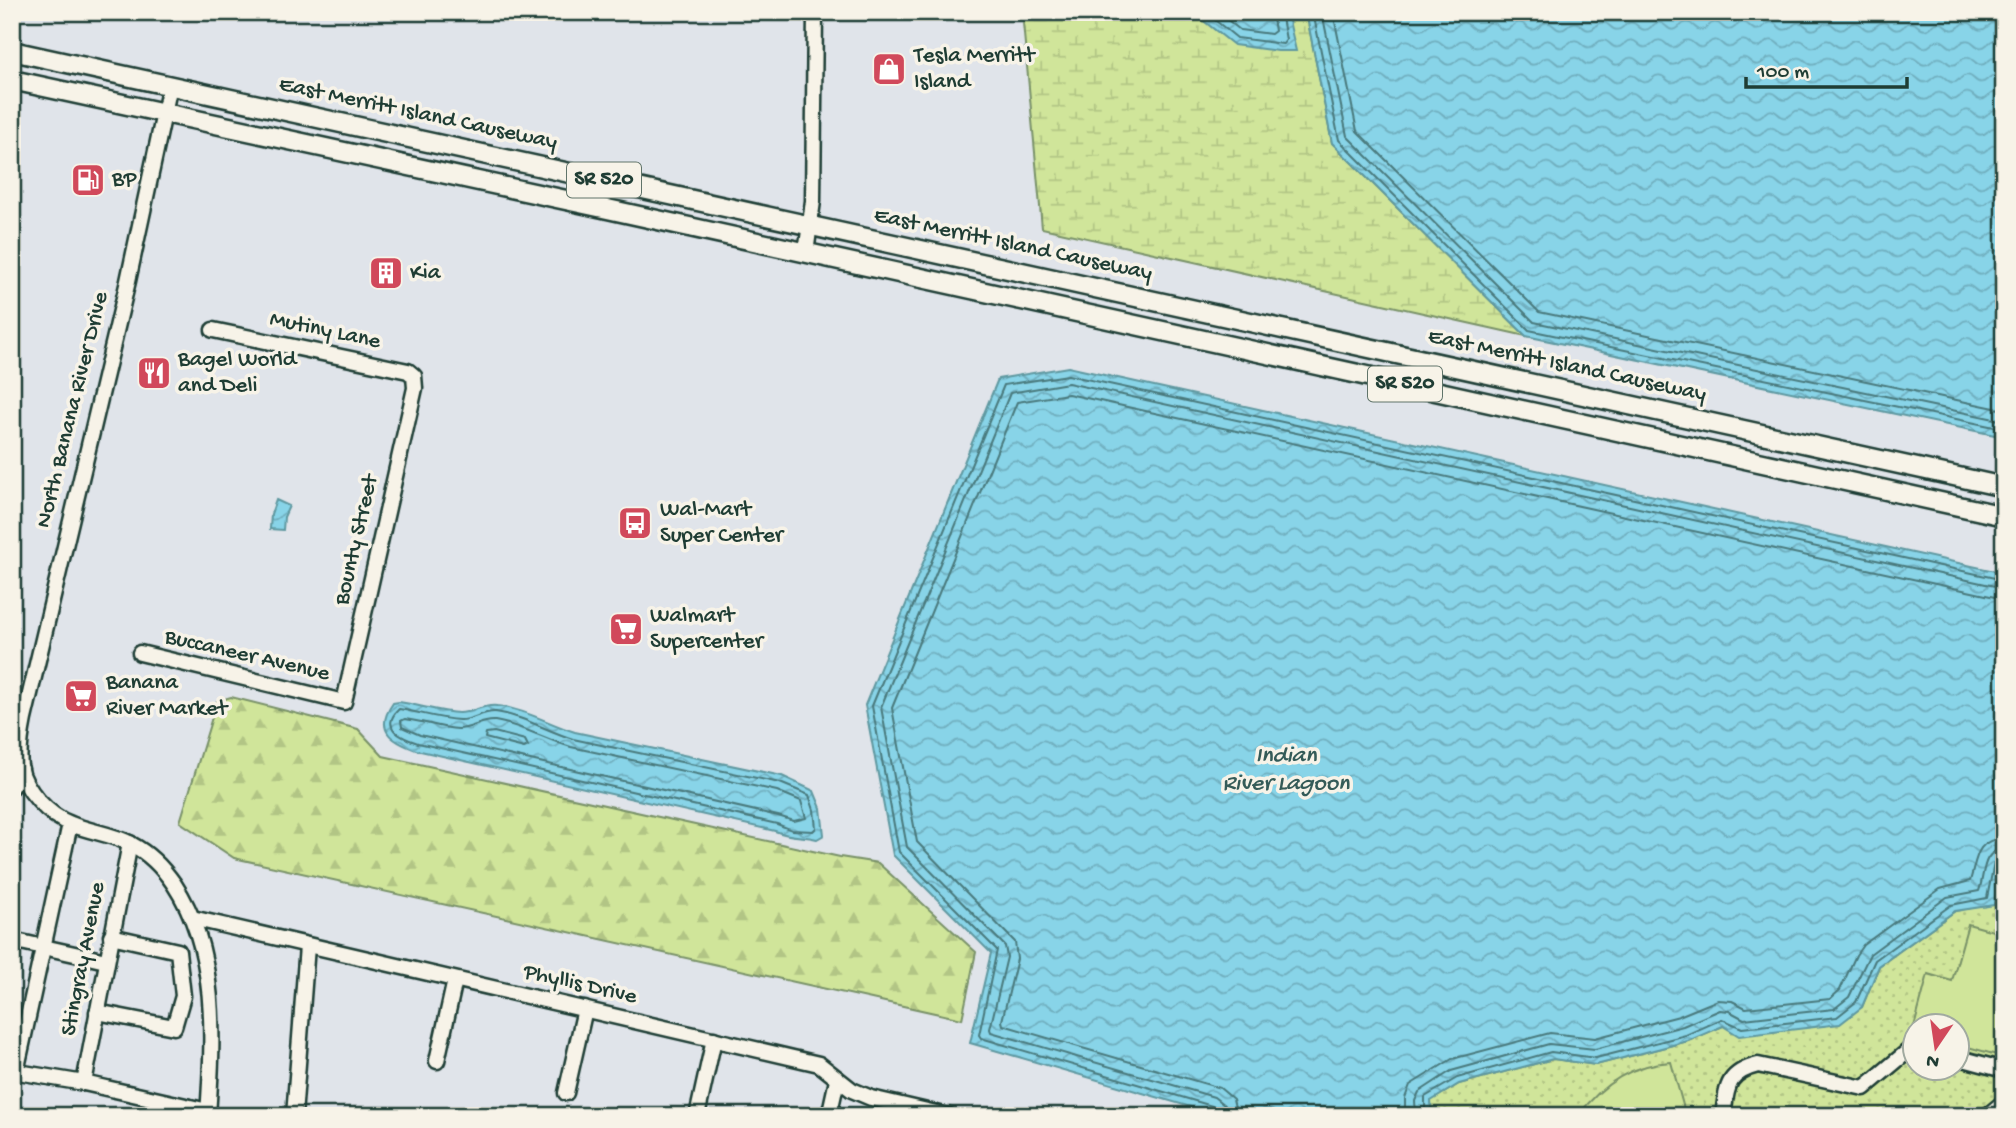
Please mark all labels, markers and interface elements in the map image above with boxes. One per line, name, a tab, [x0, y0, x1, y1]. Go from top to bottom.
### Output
place label: Tesla Merritt Island	[912, 43, 1036, 96]
scale bar	[1746, 46, 1908, 90]
shop icon: Tesla Merritt Island	[870, 50, 908, 88]
text: 100 m	[1756, 61, 1809, 86]
street label: East Merritt Island Causeway	[276, 71, 560, 157]
fuel station icon: BP	[69, 161, 107, 199]
road number: SR 520	[567, 162, 641, 198]
place label: BP	[111, 167, 137, 194]
street label: East Merritt Island Causeway	[871, 202, 1155, 288]
building icon: Kia	[367, 254, 405, 292]
place label: Kia	[410, 260, 442, 287]
street label: North Banana River Drive	[31, 288, 116, 531]
street label: Mutiny Lane	[267, 306, 384, 356]
street label: East Merritt Island Causeway	[1425, 323, 1709, 409]
place label: Bagel World and Deli	[177, 347, 298, 400]
restaurant icon: Bagel World and Deli	[135, 354, 173, 392]
road number: SR 520	[1368, 366, 1442, 402]
street label: Bounty Street	[329, 471, 385, 609]
place label: Wal-Mart Super Center	[660, 497, 785, 550]
bus stop icon: Wal-Mart Super Center	[616, 504, 654, 542]
place label: Walmart Supercenter	[650, 603, 765, 656]
supermarket icon: Walmart Supercenter	[607, 610, 645, 648]
street label: Buccaneer Avenue	[161, 624, 333, 688]
place label: Banana River Market	[105, 670, 229, 723]
supermarket icon: Banana River Market	[62, 677, 100, 715]
water label: Indian River Lagoon	[1222, 742, 1350, 799]
street label: Stingray Avenue	[56, 879, 112, 1038]
street label: Phyllis Drive	[520, 959, 640, 1011]
north arrow	[1900, 1012, 1970, 1082]
text: N	[1924, 1048, 1942, 1073]

